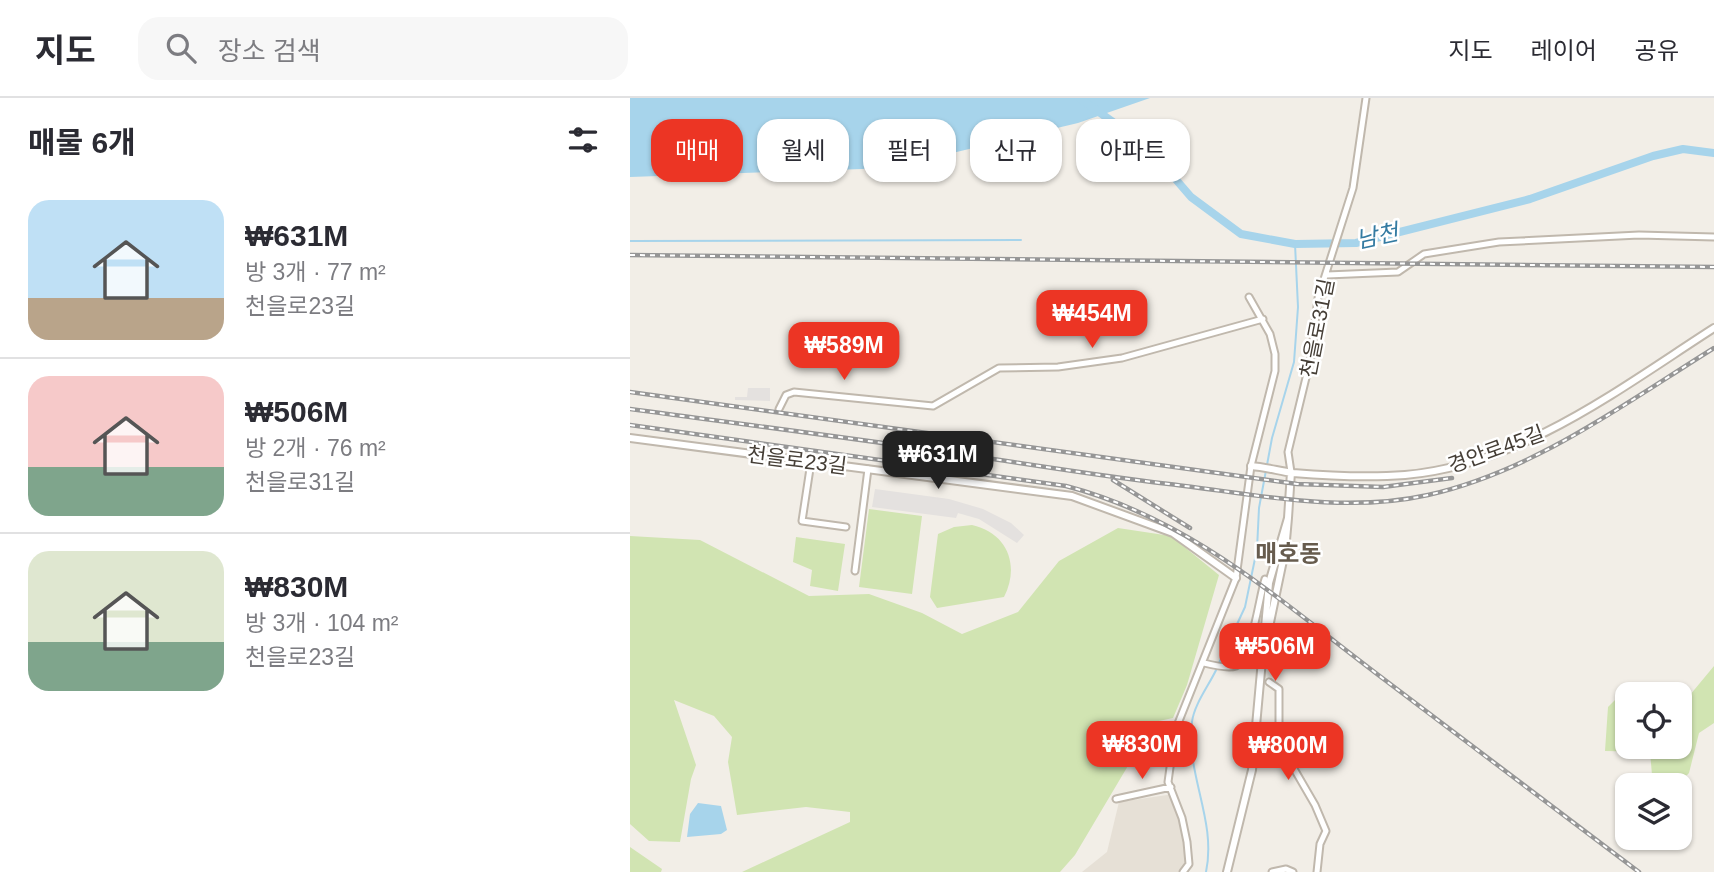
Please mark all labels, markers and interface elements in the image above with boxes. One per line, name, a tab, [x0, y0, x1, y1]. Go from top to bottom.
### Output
search box	[138, 17, 628, 80]
icon: search	[162, 29, 200, 67]
text: 지도	[35, 32, 96, 69]
text: 장소 검색	[218, 36, 321, 66]
text: 지도	[1448, 37, 1493, 64]
text: 레이어	[1531, 37, 1597, 64]
text: 공유	[1635, 37, 1679, 64]
chip: 매매	[651, 119, 743, 182]
chip: 월세	[757, 119, 849, 182]
chip: 필터	[863, 119, 956, 182]
chip: 신규	[970, 119, 1062, 182]
chip: 아파트	[1076, 119, 1190, 182]
icon: filters	[564, 121, 602, 159]
text: 매물 6개	[28, 126, 136, 159]
water label: 남천	[1354, 218, 1403, 253]
text: ₩631M	[245, 219, 348, 252]
icon: home	[84, 228, 168, 312]
text: 방 3개 · 77 m²	[245, 259, 386, 285]
street label: 천을로31길	[1296, 276, 1338, 380]
pin: ₩454M	[1043, 290, 1141, 350]
text: 천을로23길	[245, 293, 355, 319]
text: ₩454M	[1052, 300, 1132, 326]
pin: ₩589M	[795, 322, 893, 382]
text: ₩589M	[804, 332, 884, 358]
text: ₩506M	[245, 395, 348, 428]
icon: home	[84, 404, 168, 488]
street label: 경안로45길	[1445, 421, 1547, 477]
pin: ₩631M	[889, 432, 987, 491]
text: 방 2개 · 76 m²	[245, 435, 386, 461]
text: ₩631M	[898, 441, 978, 467]
street label: 천을로23길	[746, 442, 848, 478]
text: 천을로31길	[245, 469, 355, 495]
district label: 매호동	[1255, 540, 1321, 567]
text: ₩830M	[245, 570, 348, 603]
icon: home	[84, 579, 168, 663]
text: 방 3개 · 104 m²	[245, 610, 399, 636]
pin: ₩506M	[1226, 624, 1324, 683]
text: ₩506M	[1235, 633, 1315, 659]
text: 천을로23길	[245, 644, 355, 670]
map controls	[1615, 682, 1692, 850]
button: locate	[1615, 682, 1692, 759]
pin: ₩830M	[1093, 722, 1191, 781]
pin: ₩800M	[1239, 722, 1337, 782]
text: ₩830M	[1102, 731, 1182, 757]
text: ₩800M	[1248, 732, 1328, 758]
button: layers	[1615, 773, 1692, 850]

